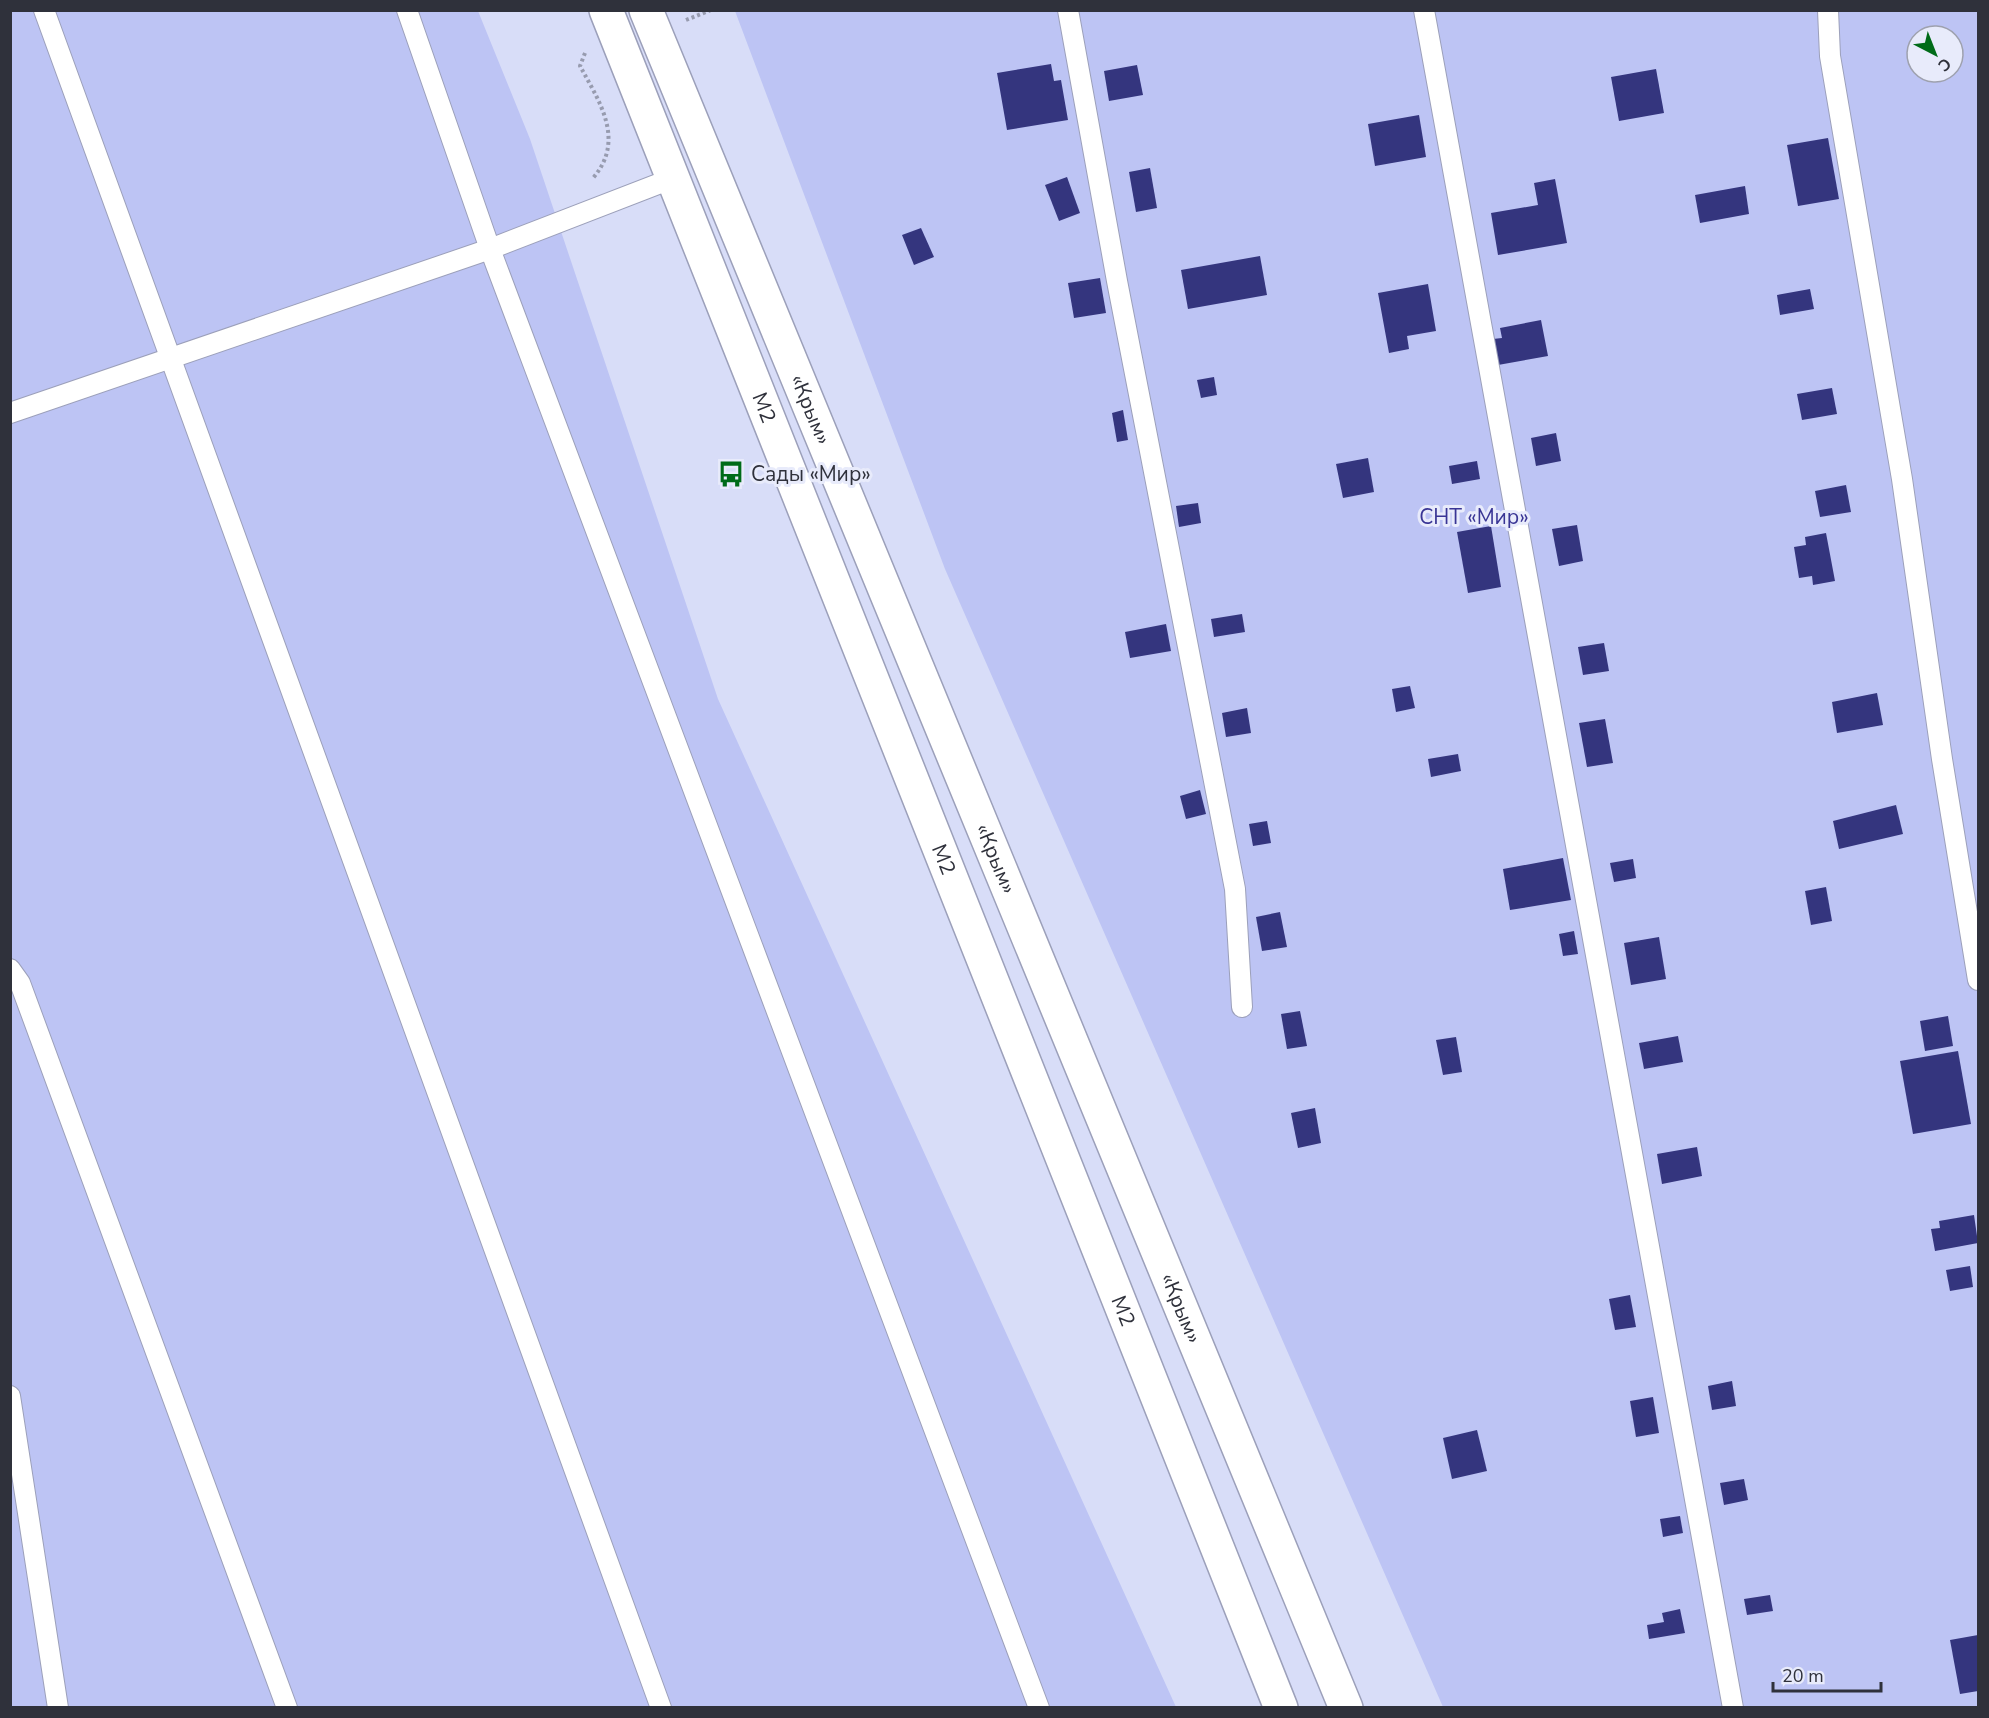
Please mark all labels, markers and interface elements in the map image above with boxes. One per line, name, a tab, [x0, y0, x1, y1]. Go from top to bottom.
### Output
north arrow	[1905, 24, 1965, 84]
text: С	[1933, 53, 1956, 76]
street label: «Крым»	[784, 370, 838, 449]
street label: М2	[745, 388, 783, 427]
bus stop icon: Сады «Мир»	[716, 459, 746, 489]
place label: Сады «Мир»	[751, 460, 871, 488]
park label: СНТ «Мир»	[1419, 503, 1529, 531]
street label: «Крым»	[969, 819, 1023, 898]
street label: М2	[925, 840, 962, 879]
street label: «Крым»	[1154, 1269, 1208, 1347]
street label: М2	[1105, 1292, 1142, 1330]
scale bar	[1773, 1655, 1881, 1693]
text: 20 m	[1782, 1664, 1824, 1688]

